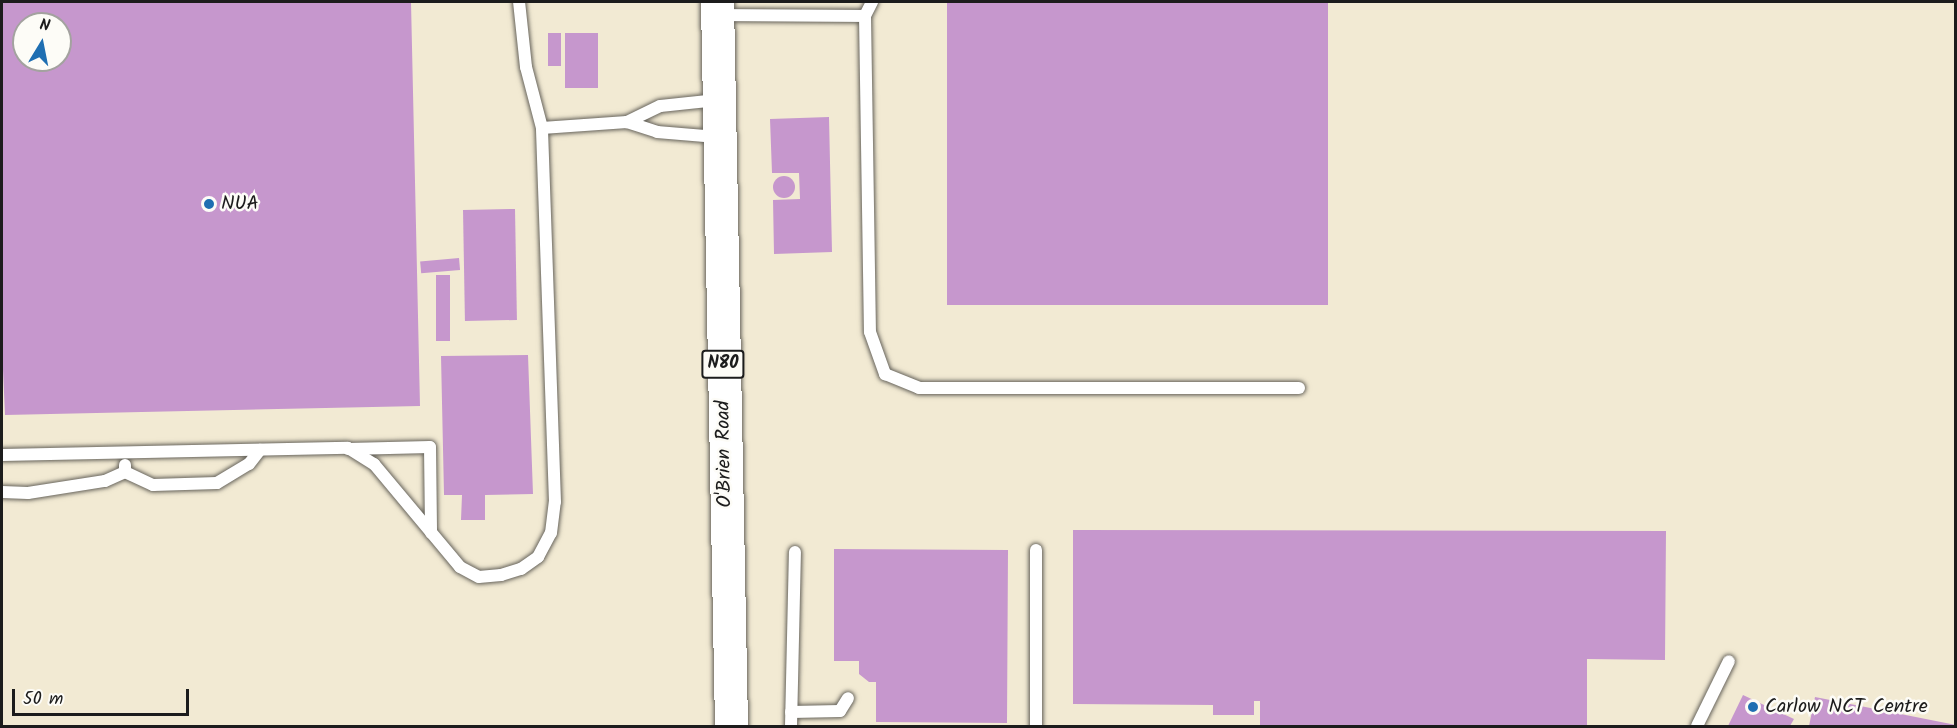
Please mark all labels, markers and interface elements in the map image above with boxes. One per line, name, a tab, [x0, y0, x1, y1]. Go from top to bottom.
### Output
north arrow	[12, 12, 72, 72]
text: N	[38, 13, 52, 39]
place label: NUA	[221, 192, 259, 216]
marker: NUA	[202, 197, 216, 211]
road number: N80	[700, 349, 746, 379]
street label: O'Brien Road	[712, 400, 738, 508]
scale bar	[15, 677, 192, 715]
text: 50 m	[23, 685, 63, 714]
place label: Carlow NCT Centre	[1765, 695, 1928, 719]
marker: Carlow NCT Centre	[1746, 700, 1760, 714]

